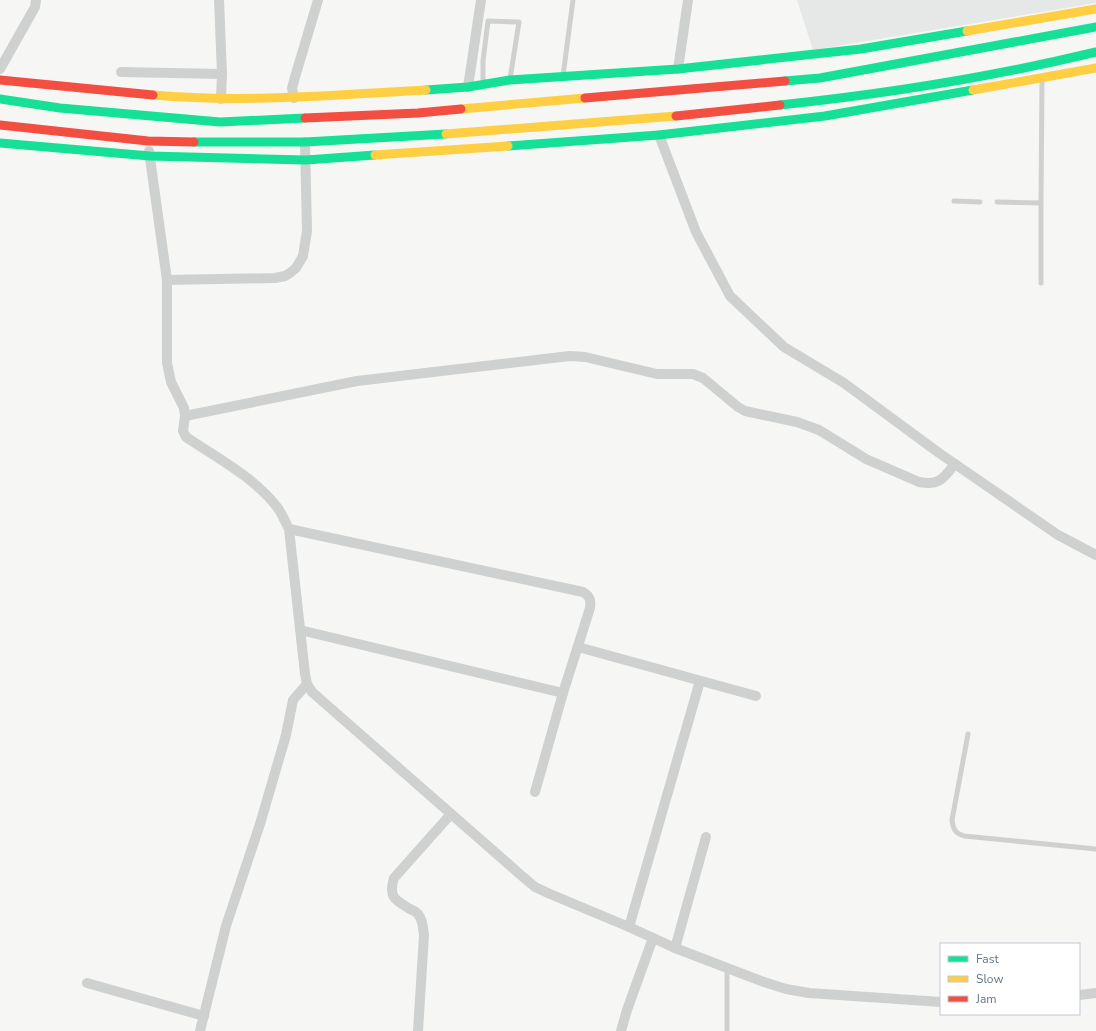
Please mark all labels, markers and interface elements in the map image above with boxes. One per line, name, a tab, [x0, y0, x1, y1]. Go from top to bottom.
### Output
legend	[940, 943, 1080, 1015]
text: Fast	[976, 951, 999, 967]
text: Slow	[976, 971, 1004, 987]
text: Jam	[975, 991, 997, 1007]

